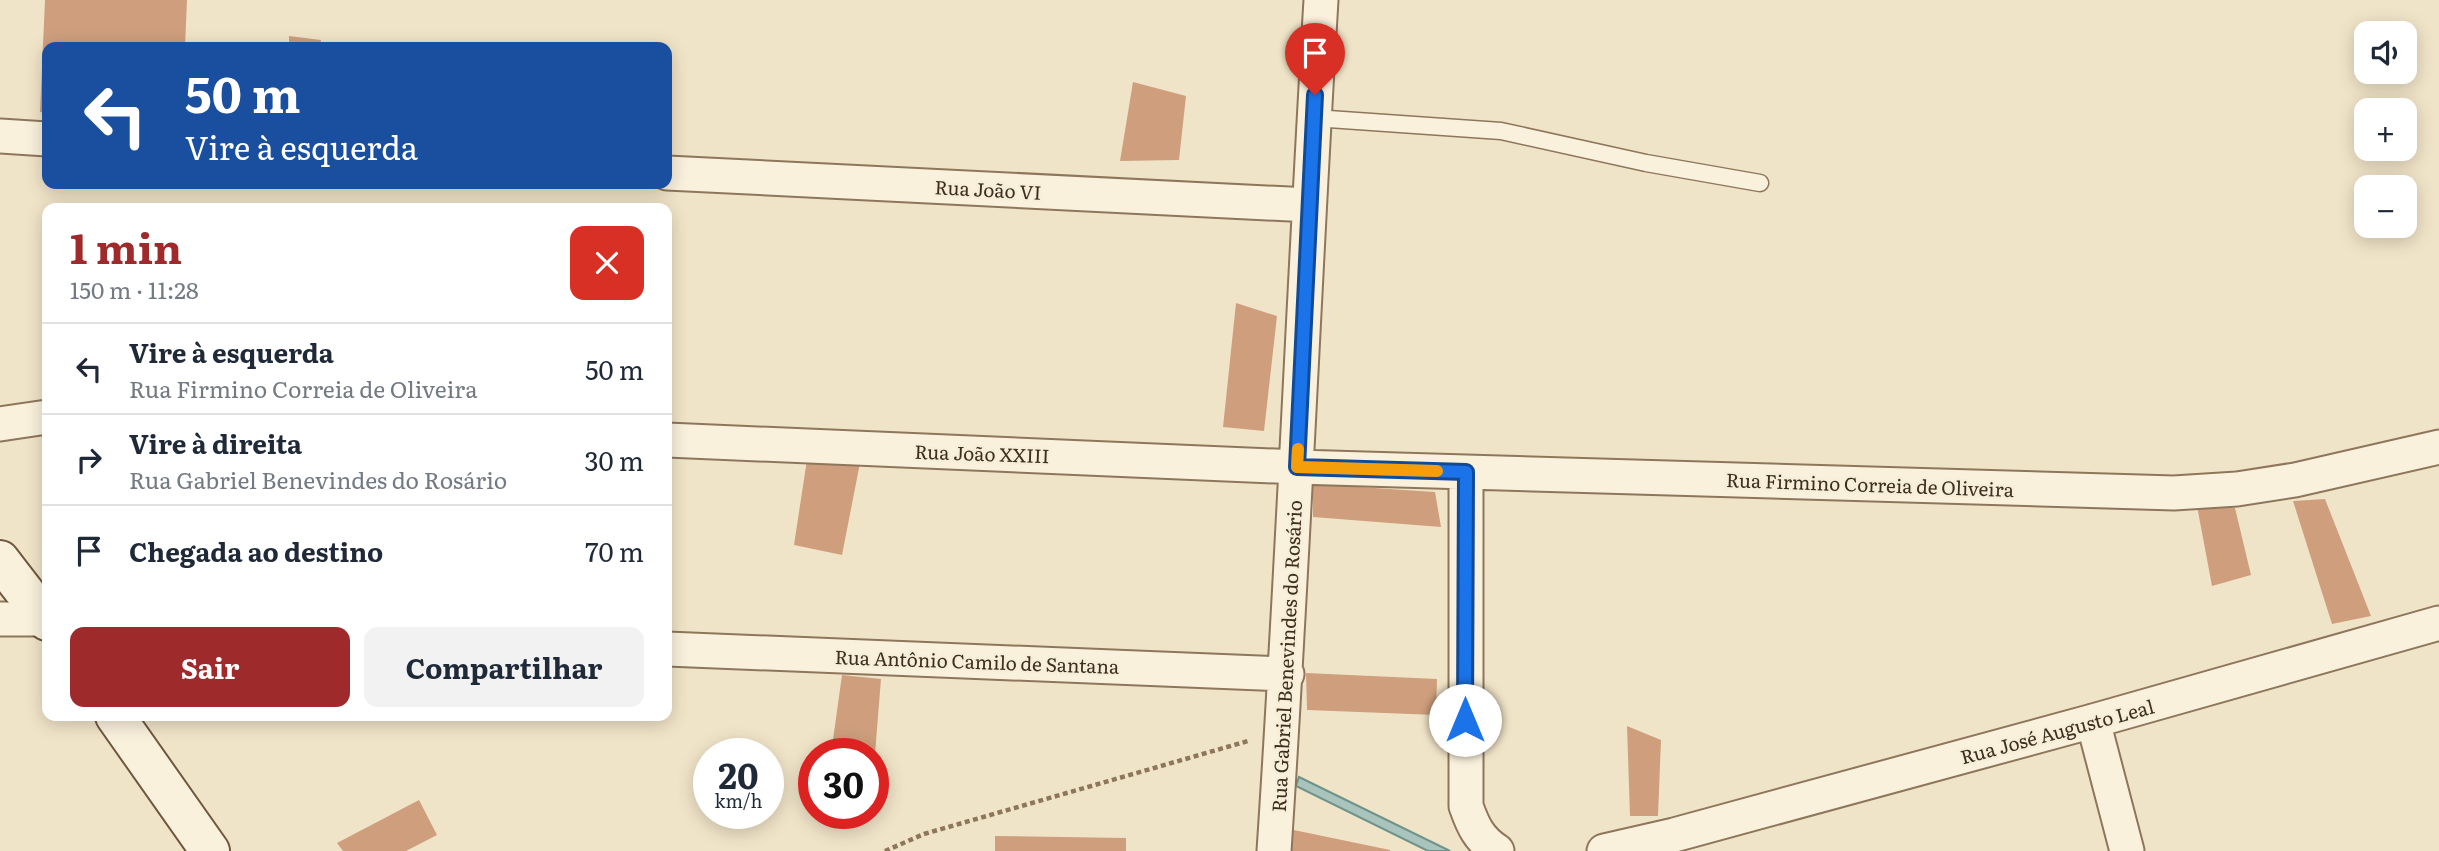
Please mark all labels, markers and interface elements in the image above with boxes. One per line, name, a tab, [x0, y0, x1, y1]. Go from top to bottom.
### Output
map controls	[2354, 21, 2417, 238]
button: sound	[2354, 21, 2417, 84]
pin	[1285, 23, 1345, 95]
icon: arrive	[1296, 34, 1334, 72]
text: 50 m	[185, 55, 301, 128]
icon: left	[70, 70, 161, 161]
button: +	[2354, 98, 2417, 161]
text: Vire à esquerda	[185, 122, 418, 170]
street label: Rua João VI	[934, 172, 1042, 206]
button: −	[2354, 175, 2417, 238]
text: 1 min	[70, 215, 182, 277]
button: close	[570, 226, 644, 300]
text: 150 m · 11:28	[70, 272, 199, 306]
text: Vire à esquerda	[129, 332, 334, 371]
text: 50 m	[585, 349, 644, 388]
icon: left	[70, 350, 108, 388]
text: Rua Firmino Correia de Oliveira	[129, 371, 478, 405]
text: Vire à direita	[129, 423, 302, 462]
street label: Rua João XXIII	[914, 437, 1050, 469]
text: 30 m	[584, 440, 644, 479]
icon: right	[70, 441, 108, 479]
text: Rua Gabriel Benevindes do Rosário	[129, 462, 507, 496]
street label: Rua Firmino Correia de Oliveira	[1726, 465, 2015, 503]
street label: Rua Gabriel Benevindes do Rosário	[1264, 499, 1308, 813]
text: Chegada ao destino	[129, 531, 383, 570]
text: 70 m	[585, 531, 644, 570]
icon: arrive	[70, 532, 108, 570]
button: Sair	[70, 627, 350, 707]
button: Compartilhar	[364, 627, 644, 707]
street label: Rua Antônio Camilo de Santana	[834, 642, 1120, 680]
position arrow	[1428, 683, 1502, 757]
street label: Rua José Augusto Leal	[1957, 692, 2157, 770]
speed limit sign: 30	[798, 738, 889, 829]
text: 20	[718, 748, 759, 800]
text: km/h	[715, 787, 762, 814]

